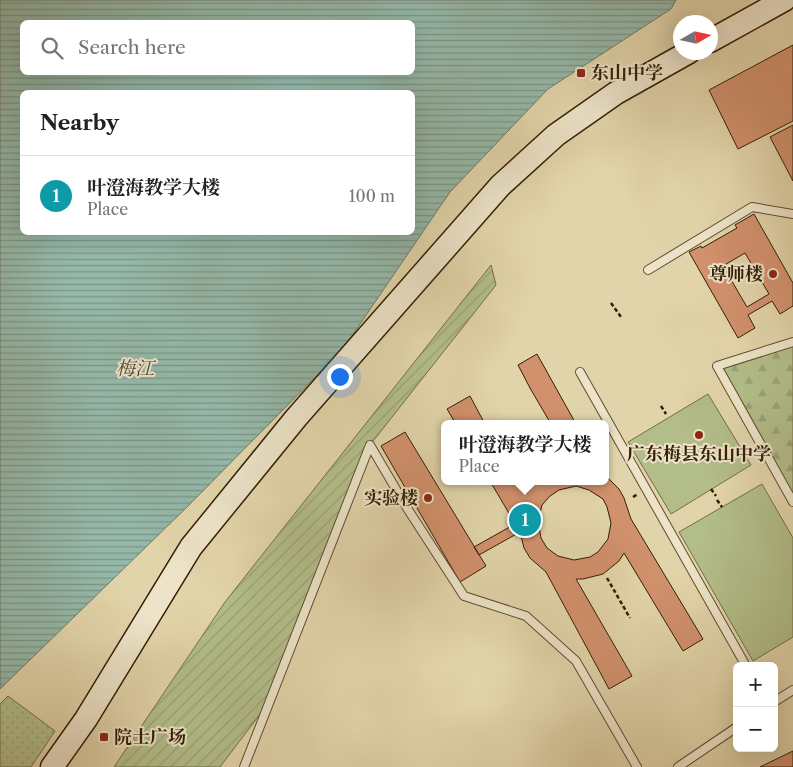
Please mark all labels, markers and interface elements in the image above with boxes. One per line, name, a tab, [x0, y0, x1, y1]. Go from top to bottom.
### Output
north arrow	[673, 15, 718, 60]
search box	[20, 20, 415, 75]
icon: search	[38, 34, 66, 62]
text: Search here	[78, 36, 186, 59]
place label: 东山中学	[591, 62, 663, 84]
marker: 东山中学	[575, 67, 587, 79]
text: Nearby	[40, 110, 119, 135]
text: 叶澄海教学大楼	[87, 176, 220, 199]
text: 1	[52, 186, 60, 206]
text: 100 m	[349, 186, 395, 206]
text: Place	[87, 199, 128, 219]
place label: 尊师楼	[709, 263, 763, 285]
marker: 尊师楼	[767, 268, 779, 280]
water label: 梅江	[116, 357, 157, 380]
your location	[327, 364, 353, 390]
popup	[441, 420, 609, 485]
marker: 广东梅县东山中学	[693, 429, 705, 441]
text: 叶澄海教学大楼	[458, 433, 592, 456]
place label: 广东梅县东山中学	[627, 443, 771, 465]
text: Place	[458, 456, 500, 476]
place label: 实验楼	[364, 487, 418, 509]
marker: 实验楼	[422, 492, 434, 504]
pin: 1	[509, 501, 541, 539]
map controls	[733, 662, 778, 752]
button: +	[733, 662, 778, 707]
button: −	[733, 707, 778, 752]
place label: 院士广场	[114, 726, 186, 748]
marker: 院士广场	[98, 731, 110, 743]

